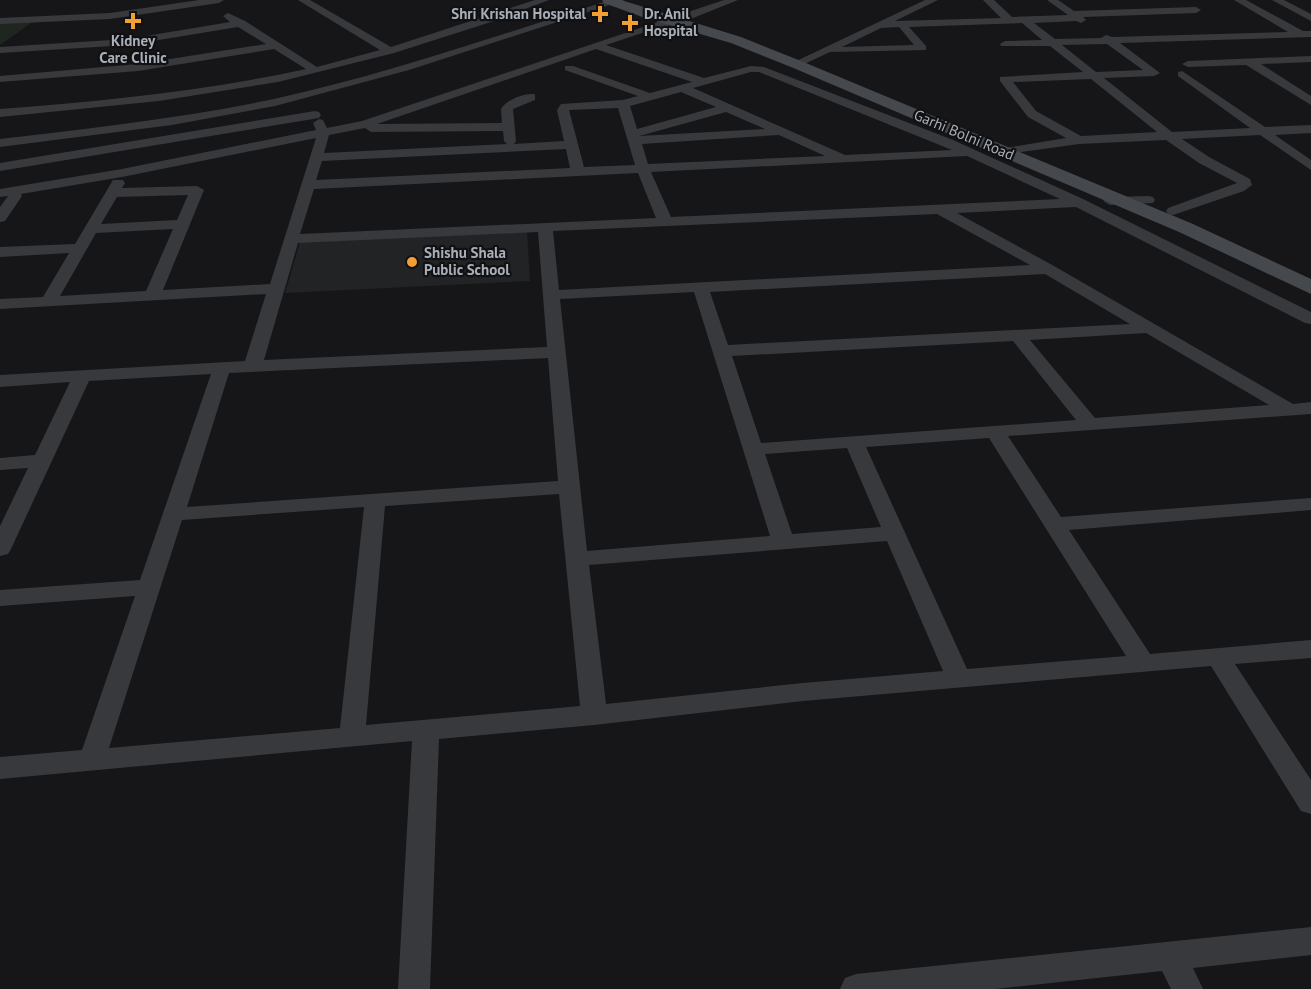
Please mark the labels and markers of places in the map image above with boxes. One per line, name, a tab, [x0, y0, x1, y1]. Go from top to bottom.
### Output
place label: Shri Krishan Hospital	[451, 4, 587, 23]
place label: Dr. Anil Hospital	[644, 4, 698, 40]
marker: Shri Krishan Hospital	[591, 5, 609, 23]
marker: Kidney Care Clinic	[124, 12, 142, 30]
marker: Dr. Anil Hospital	[621, 14, 639, 32]
place label: Kidney Care Clinic	[99, 31, 167, 67]
place label: Shishu Shala Public School	[424, 243, 510, 279]
marker: Shishu Shala Public School	[405, 255, 419, 269]

